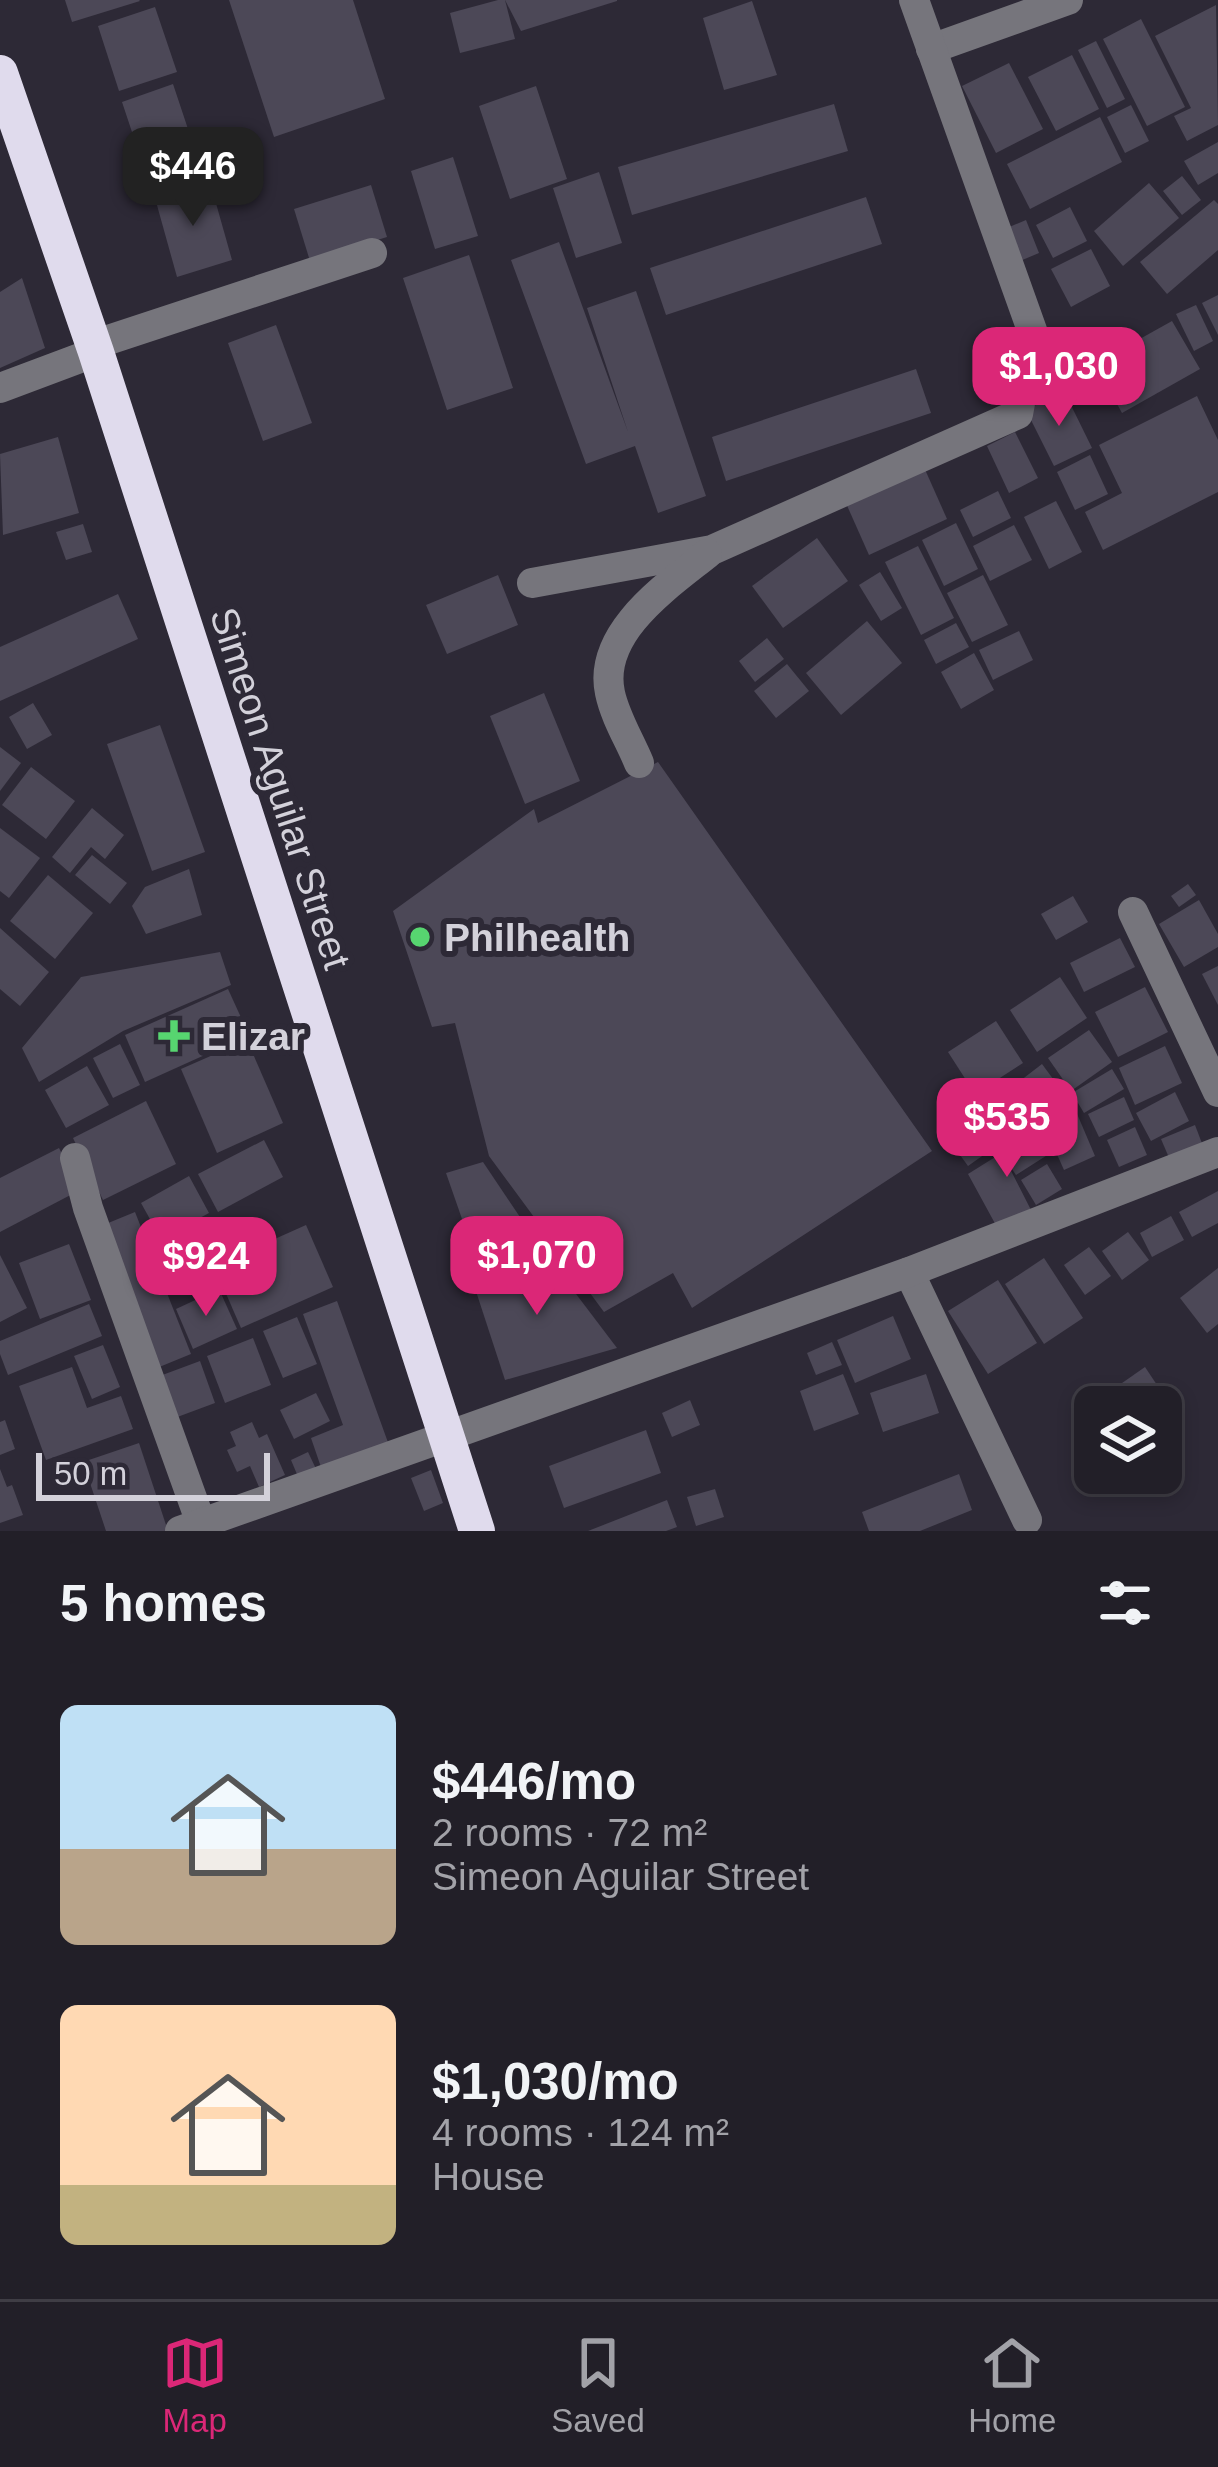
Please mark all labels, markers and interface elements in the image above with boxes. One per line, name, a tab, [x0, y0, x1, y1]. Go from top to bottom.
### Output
pin: $446	[122, 127, 264, 229]
text: $446	[150, 144, 236, 187]
pin: $1,030	[961, 327, 1157, 429]
text: $1,030	[999, 344, 1119, 387]
street label: Simeon Aguilar Street	[202, 602, 359, 974]
place label: Philhealth	[444, 916, 630, 959]
marker: Philhealth	[407, 924, 433, 950]
place label: Elizar	[201, 1015, 305, 1058]
marker: Elizar	[158, 1020, 190, 1052]
pin: $535	[936, 1078, 1078, 1180]
text: $535	[964, 1095, 1050, 1138]
pin: $1,070	[439, 1216, 635, 1318]
pin: $924	[135, 1217, 277, 1319]
text: $1,070	[477, 1233, 597, 1276]
text: $924	[163, 1234, 249, 1277]
map controls	[1074, 1386, 1182, 1494]
button: layers	[1074, 1386, 1182, 1494]
scale bar	[36, 1447, 270, 1500]
text: 50 m	[54, 1455, 127, 1492]
icon: filters	[1092, 1570, 1158, 1636]
text: 5 homes	[60, 1575, 267, 1632]
icon: home	[156, 1753, 300, 1897]
text: $446/mo	[432, 1753, 636, 1810]
text: 2 rooms · 72 m²	[432, 1811, 707, 1854]
text: Simeon Aguilar Street	[432, 1855, 809, 1898]
icon: home	[156, 2053, 300, 2197]
text: $1,030/mo	[432, 2053, 679, 2110]
text: 4 rooms · 124 m²	[432, 2111, 729, 2154]
text: House	[432, 2155, 545, 2198]
tab: Map	[162, 2330, 228, 2440]
tab: Saved	[551, 2330, 645, 2440]
tab: Home	[968, 2330, 1056, 2440]

